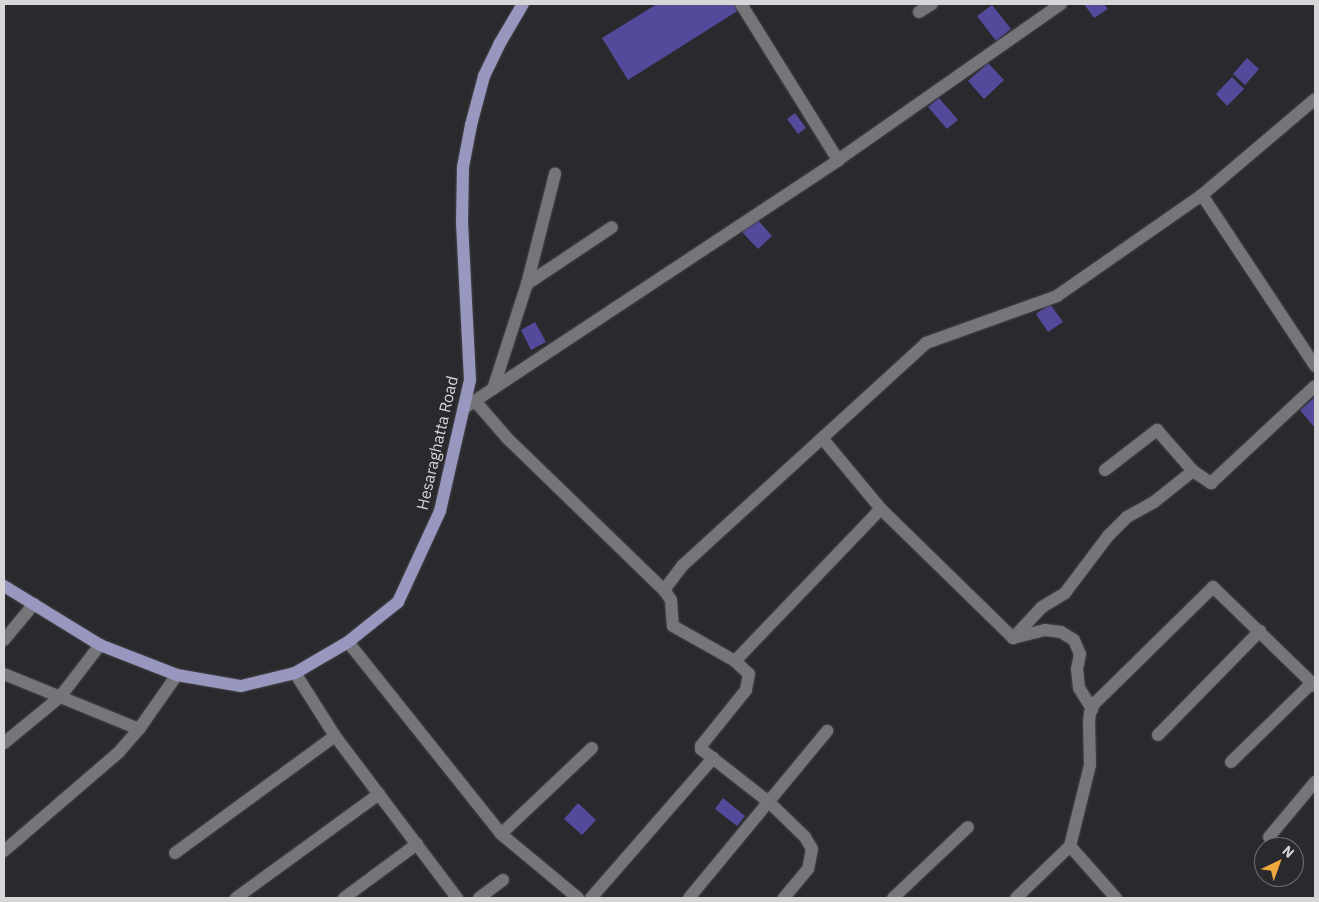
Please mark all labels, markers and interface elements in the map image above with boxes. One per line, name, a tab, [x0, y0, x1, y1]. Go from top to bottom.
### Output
street label: Hesaraghatta Road	[412, 374, 462, 512]
north arrow	[1254, 837, 1304, 887]
text: N	[1279, 842, 1298, 862]

